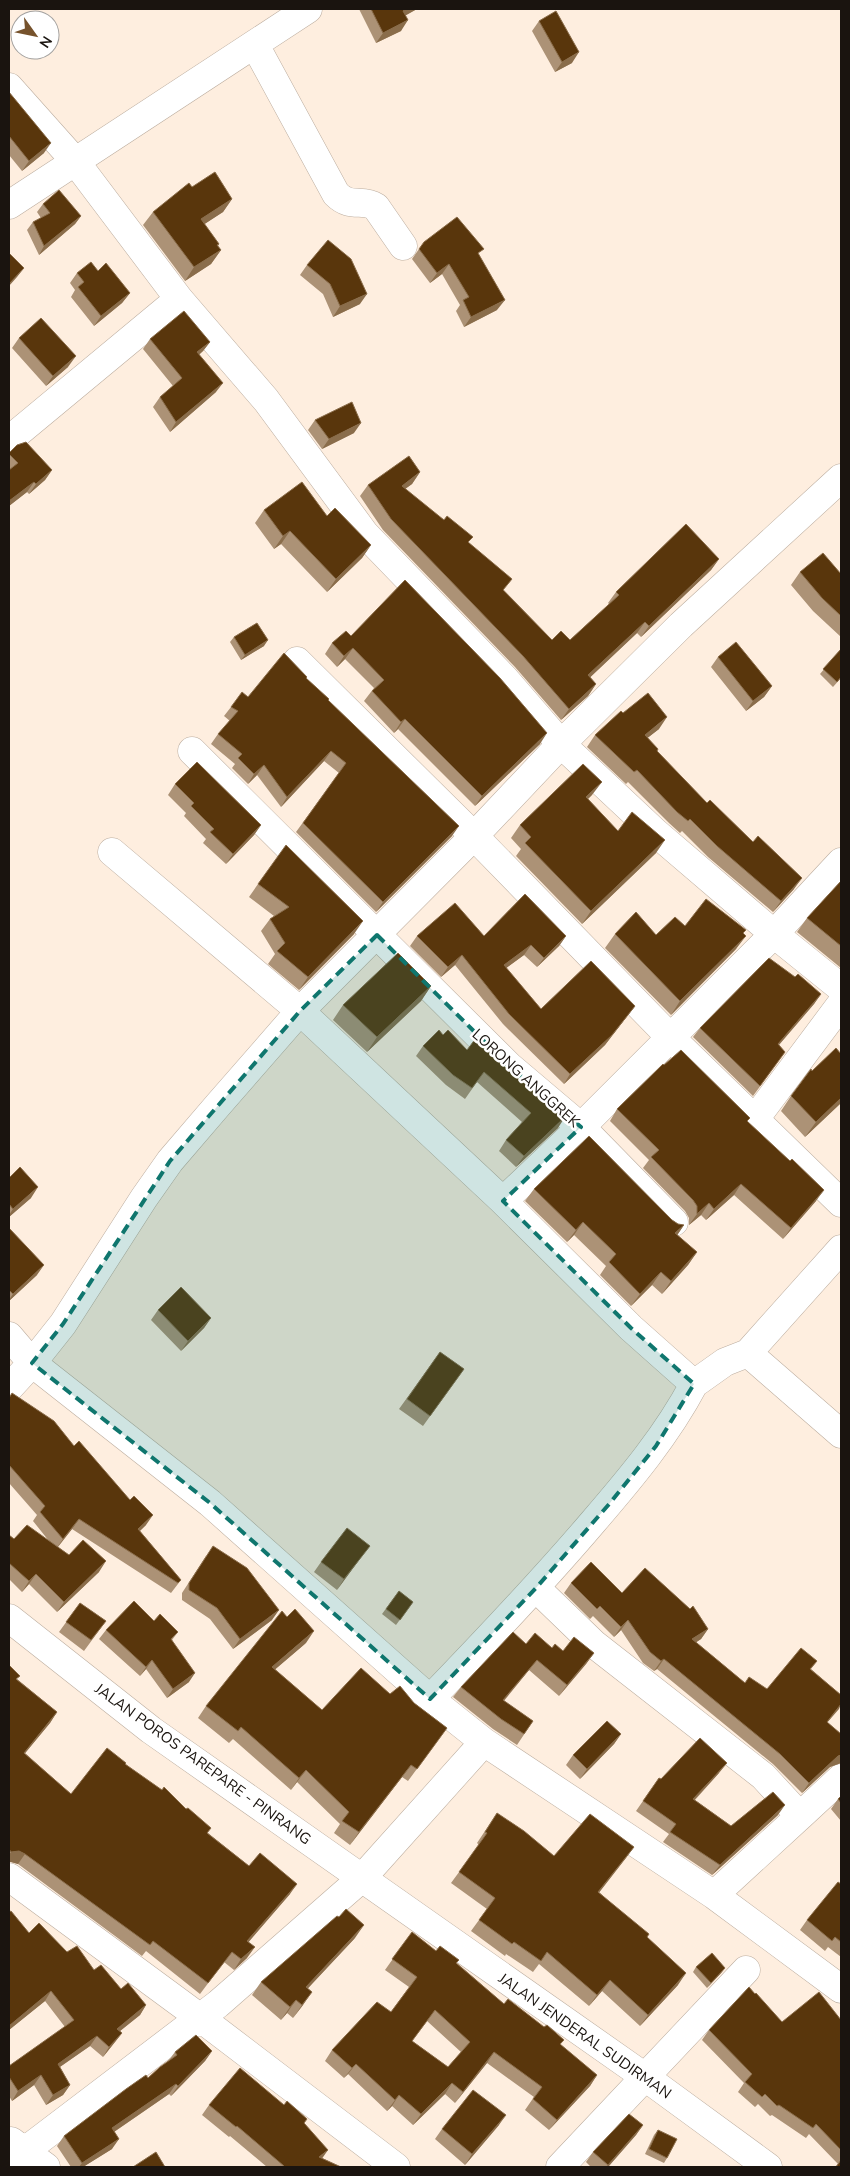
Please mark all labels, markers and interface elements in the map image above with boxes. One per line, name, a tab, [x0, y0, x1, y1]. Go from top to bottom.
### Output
north arrow	[10, 10, 60, 60]
text: N	[35, 32, 56, 51]
street label: LORONG ANGGREK	[468, 1024, 585, 1132]
street label: JALAN POROS PAREPARE - PINRANG	[90, 1678, 315, 1849]
street label: JALAN JENDERAL SUDIRMAN	[494, 1968, 675, 2104]

